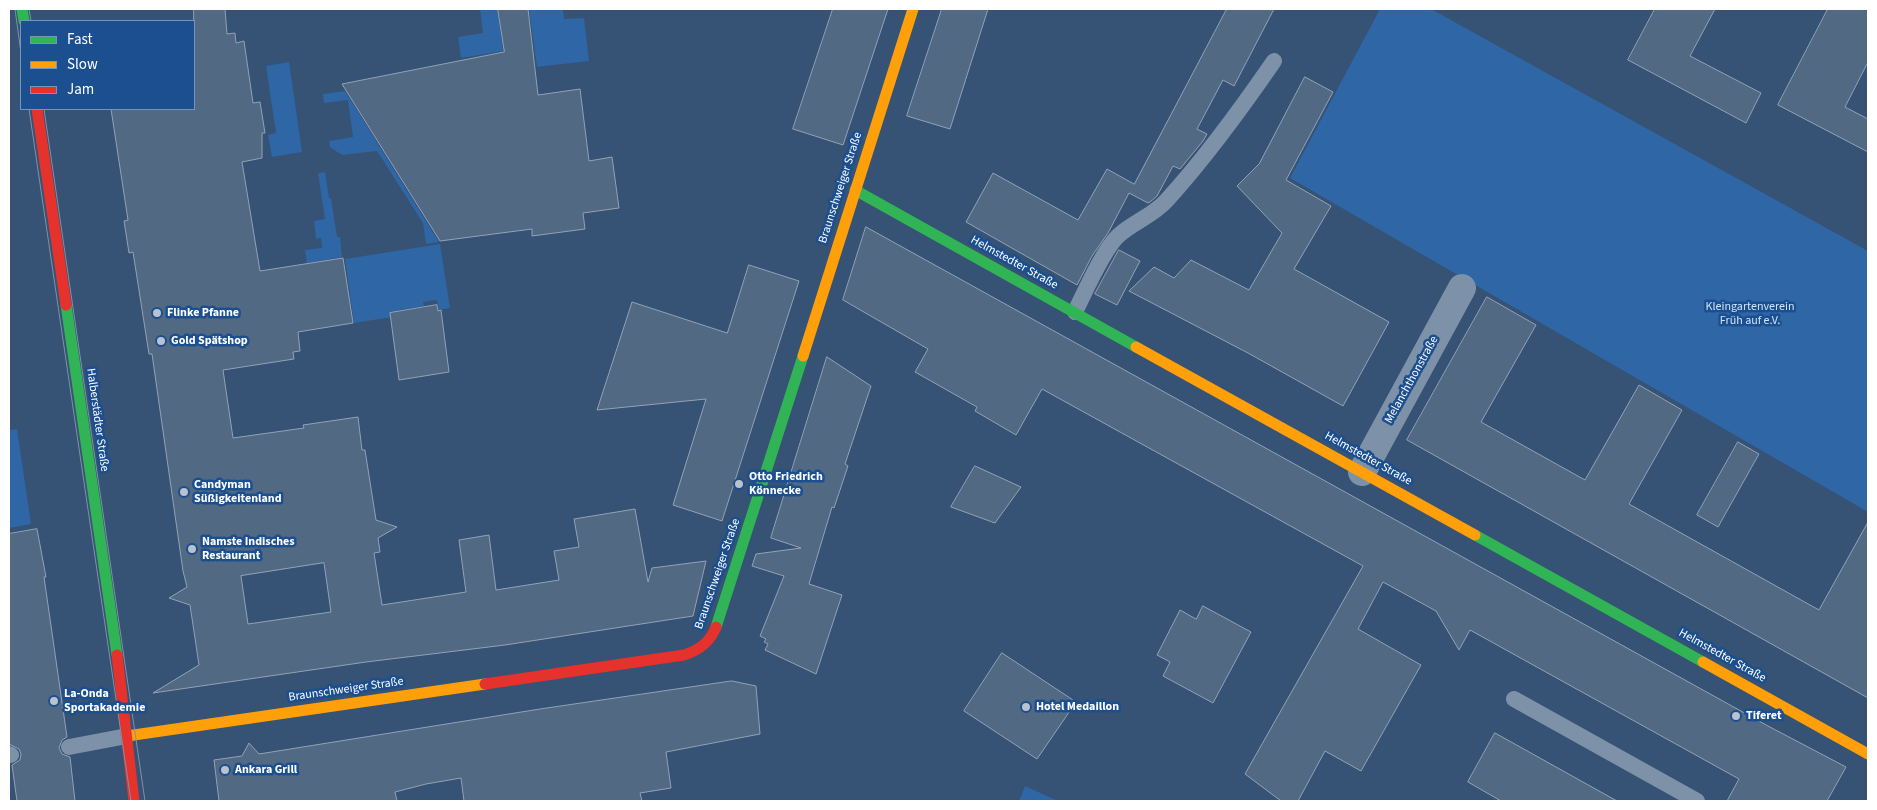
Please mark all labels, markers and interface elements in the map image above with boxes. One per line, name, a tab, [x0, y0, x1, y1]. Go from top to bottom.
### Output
legend	[20, 20, 195, 110]
text: Fast	[67, 29, 93, 50]
text: Slow	[67, 54, 98, 75]
text: Jam	[67, 79, 94, 100]
street label: Braunschweiger Straße	[816, 131, 866, 245]
street label: Helmstedter Straße	[968, 233, 1060, 293]
park label: Kleingartenverein Früh auf e.V.	[1706, 300, 1794, 328]
place label: Flinke Pfanne	[167, 306, 239, 320]
marker: Flinke Pfanne	[151, 307, 163, 319]
place label: Gold Spätshop	[171, 334, 248, 348]
street label: Melanchthonstraße	[1382, 334, 1442, 426]
marker: Gold Spätshop	[155, 335, 167, 347]
street label: Halberstädter Straße	[83, 367, 111, 473]
street label: Helmstedter Straße	[1322, 429, 1414, 489]
place label: Otto Friedrich Könnecke	[749, 470, 823, 498]
place label: Candyman Süßigkeitenland	[194, 478, 282, 506]
marker: Otto Friedrich Könnecke	[733, 478, 745, 490]
marker: Candyman Süßigkeitenland	[178, 486, 190, 498]
street label: Braunschweiger Straße	[692, 517, 744, 631]
place label: Namste Indisches Restaurant	[202, 535, 295, 563]
marker: Namste Indisches Restaurant	[186, 543, 198, 555]
street label: Helmstedter Straße	[1676, 626, 1768, 686]
street label: Braunschweiger Straße	[288, 675, 404, 705]
place label: La-Onda Sportakademie	[64, 687, 145, 715]
marker: La-Onda Sportakademie	[48, 695, 60, 707]
place label: Hotel Medaillon	[1036, 700, 1119, 714]
marker: Hotel Medaillon	[1020, 701, 1032, 713]
place label: Tiferet	[1746, 709, 1782, 723]
marker: Tiferet	[1730, 710, 1742, 722]
place label: Ankara Grill	[235, 763, 297, 777]
marker: Ankara Grill	[219, 764, 231, 776]

